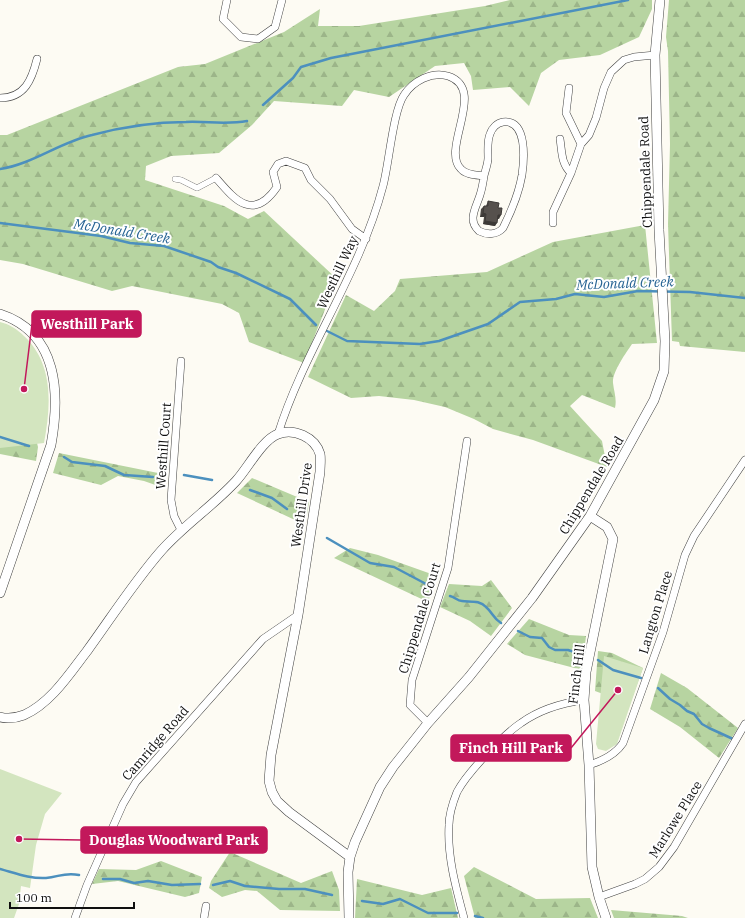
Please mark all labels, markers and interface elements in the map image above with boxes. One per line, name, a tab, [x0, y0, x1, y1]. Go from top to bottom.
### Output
street label: Chippendale Road	[635, 116, 656, 228]
water label: McDonald Creek	[71, 214, 172, 248]
street label: Westhill Way	[313, 233, 362, 311]
water label: McDonald Creek	[575, 272, 675, 294]
callout: Westhill Park	[32, 311, 141, 337]
text: Westhill Park	[40, 315, 134, 333]
street label: Westhill Court	[152, 402, 175, 490]
street label: Chippendale Road	[555, 433, 628, 538]
street label: Westhill Drive	[287, 461, 316, 549]
street label: Chippendale Court	[395, 560, 445, 676]
street label: Langton Place	[635, 568, 676, 656]
street label: Finch Hill	[564, 643, 589, 705]
street label: Camridge Road	[118, 702, 193, 784]
callout: Finch Hill Park	[451, 735, 571, 761]
text: Finch Hill Park	[459, 739, 563, 757]
street label: Marlowe Place	[645, 777, 706, 861]
callout: Douglas Woodward Park	[81, 827, 267, 853]
text: Douglas Woodward Park	[89, 831, 259, 849]
scale bar	[10, 884, 134, 910]
text: 100 m	[16, 890, 52, 905]

